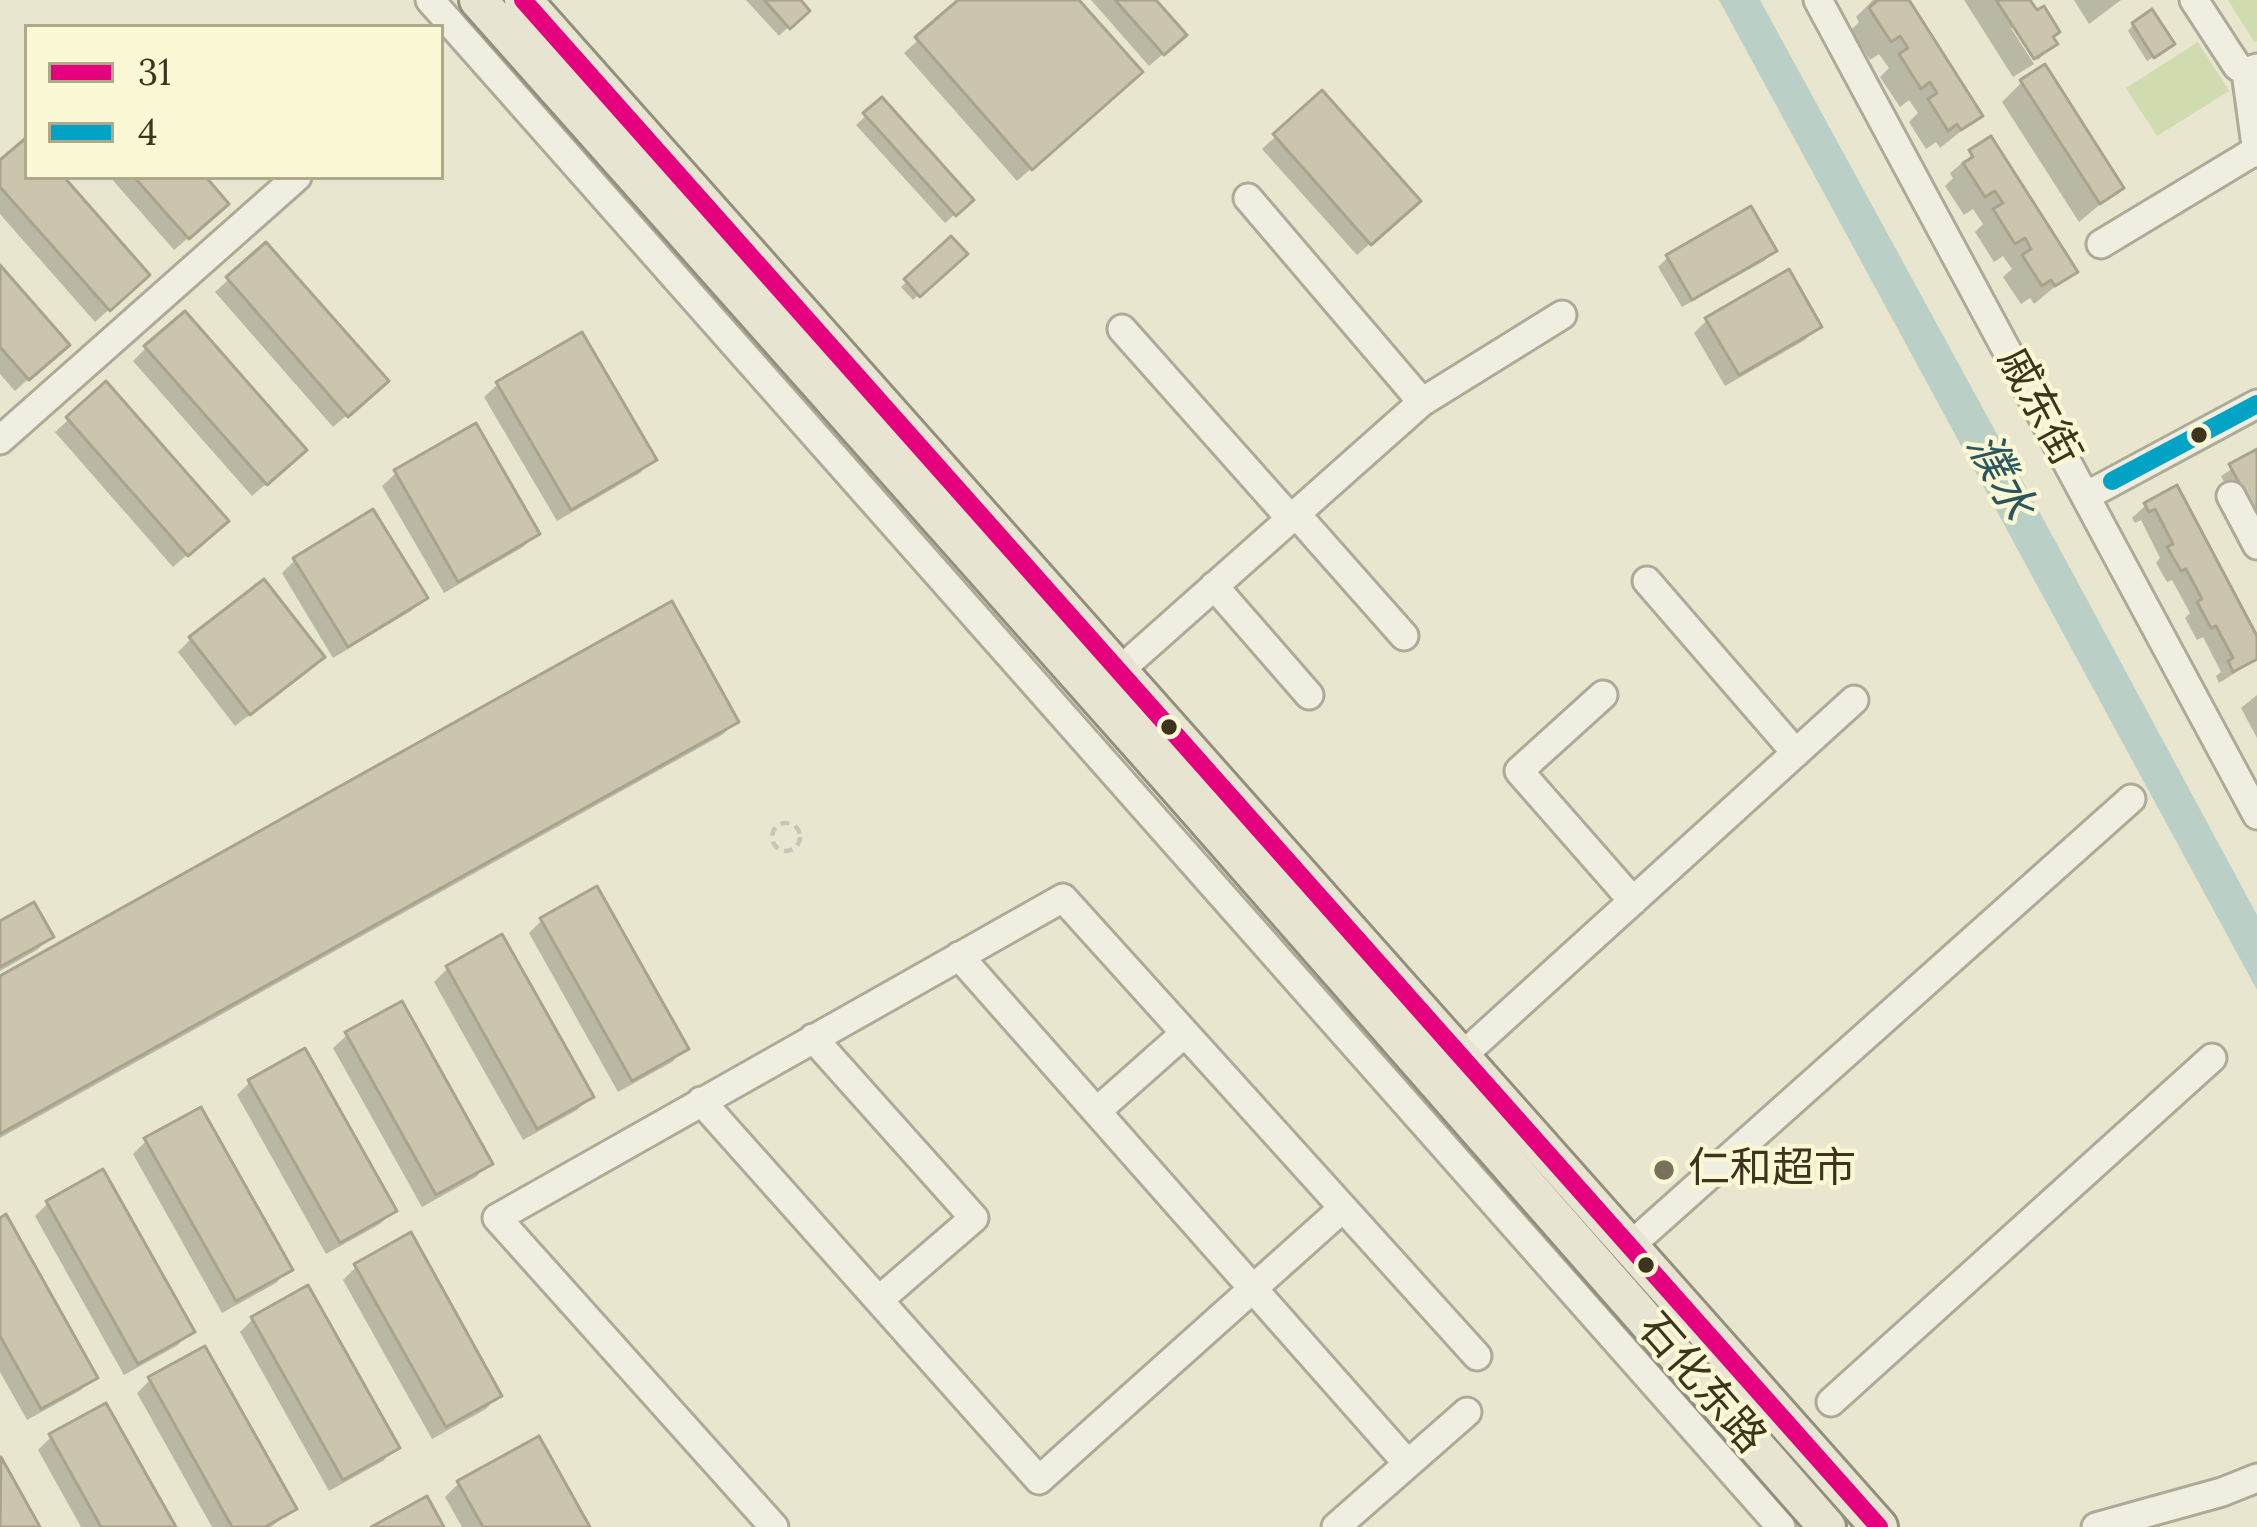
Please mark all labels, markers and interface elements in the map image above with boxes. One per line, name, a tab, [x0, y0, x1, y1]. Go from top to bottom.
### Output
legend	[24, 24, 444, 180]
text: 31	[138, 49, 171, 95]
text: 4	[138, 109, 158, 155]
street label: 戚东街	[1986, 340, 2090, 474]
unlabelled marker	[2188, 424, 2210, 446]
water label: 濮水	[1954, 425, 2044, 529]
unlabelled marker	[1158, 716, 1180, 738]
place label: 仁和超市	[1688, 1145, 1856, 1195]
marker: 仁和超市	[1651, 1157, 1677, 1183]
unlabelled marker	[1635, 1254, 1657, 1276]
street label: 石化东路	[1627, 1304, 1775, 1464]

